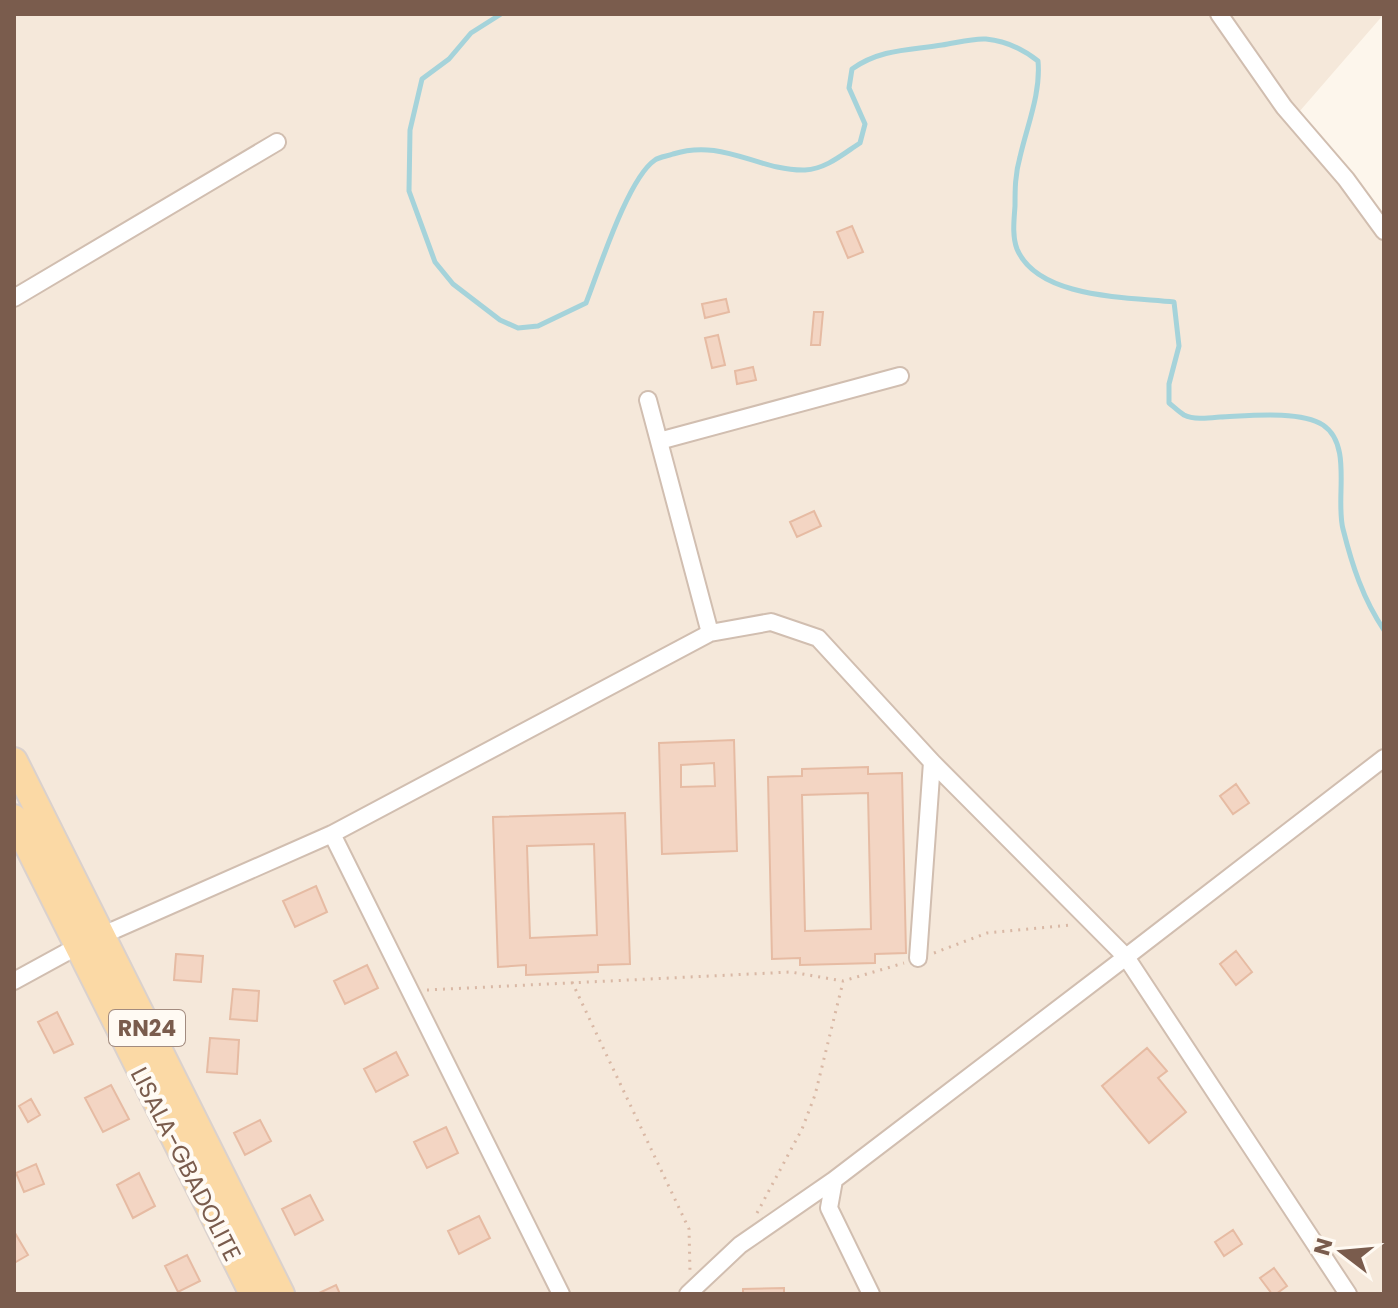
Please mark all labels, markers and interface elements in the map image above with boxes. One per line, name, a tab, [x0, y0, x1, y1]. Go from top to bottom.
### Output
road number: RN24	[109, 1010, 185, 1046]
street label: LISALA-GBADOLITE	[123, 1061, 249, 1267]
north arrow	[1302, 1212, 1382, 1292]
text: N	[1306, 1234, 1340, 1259]

